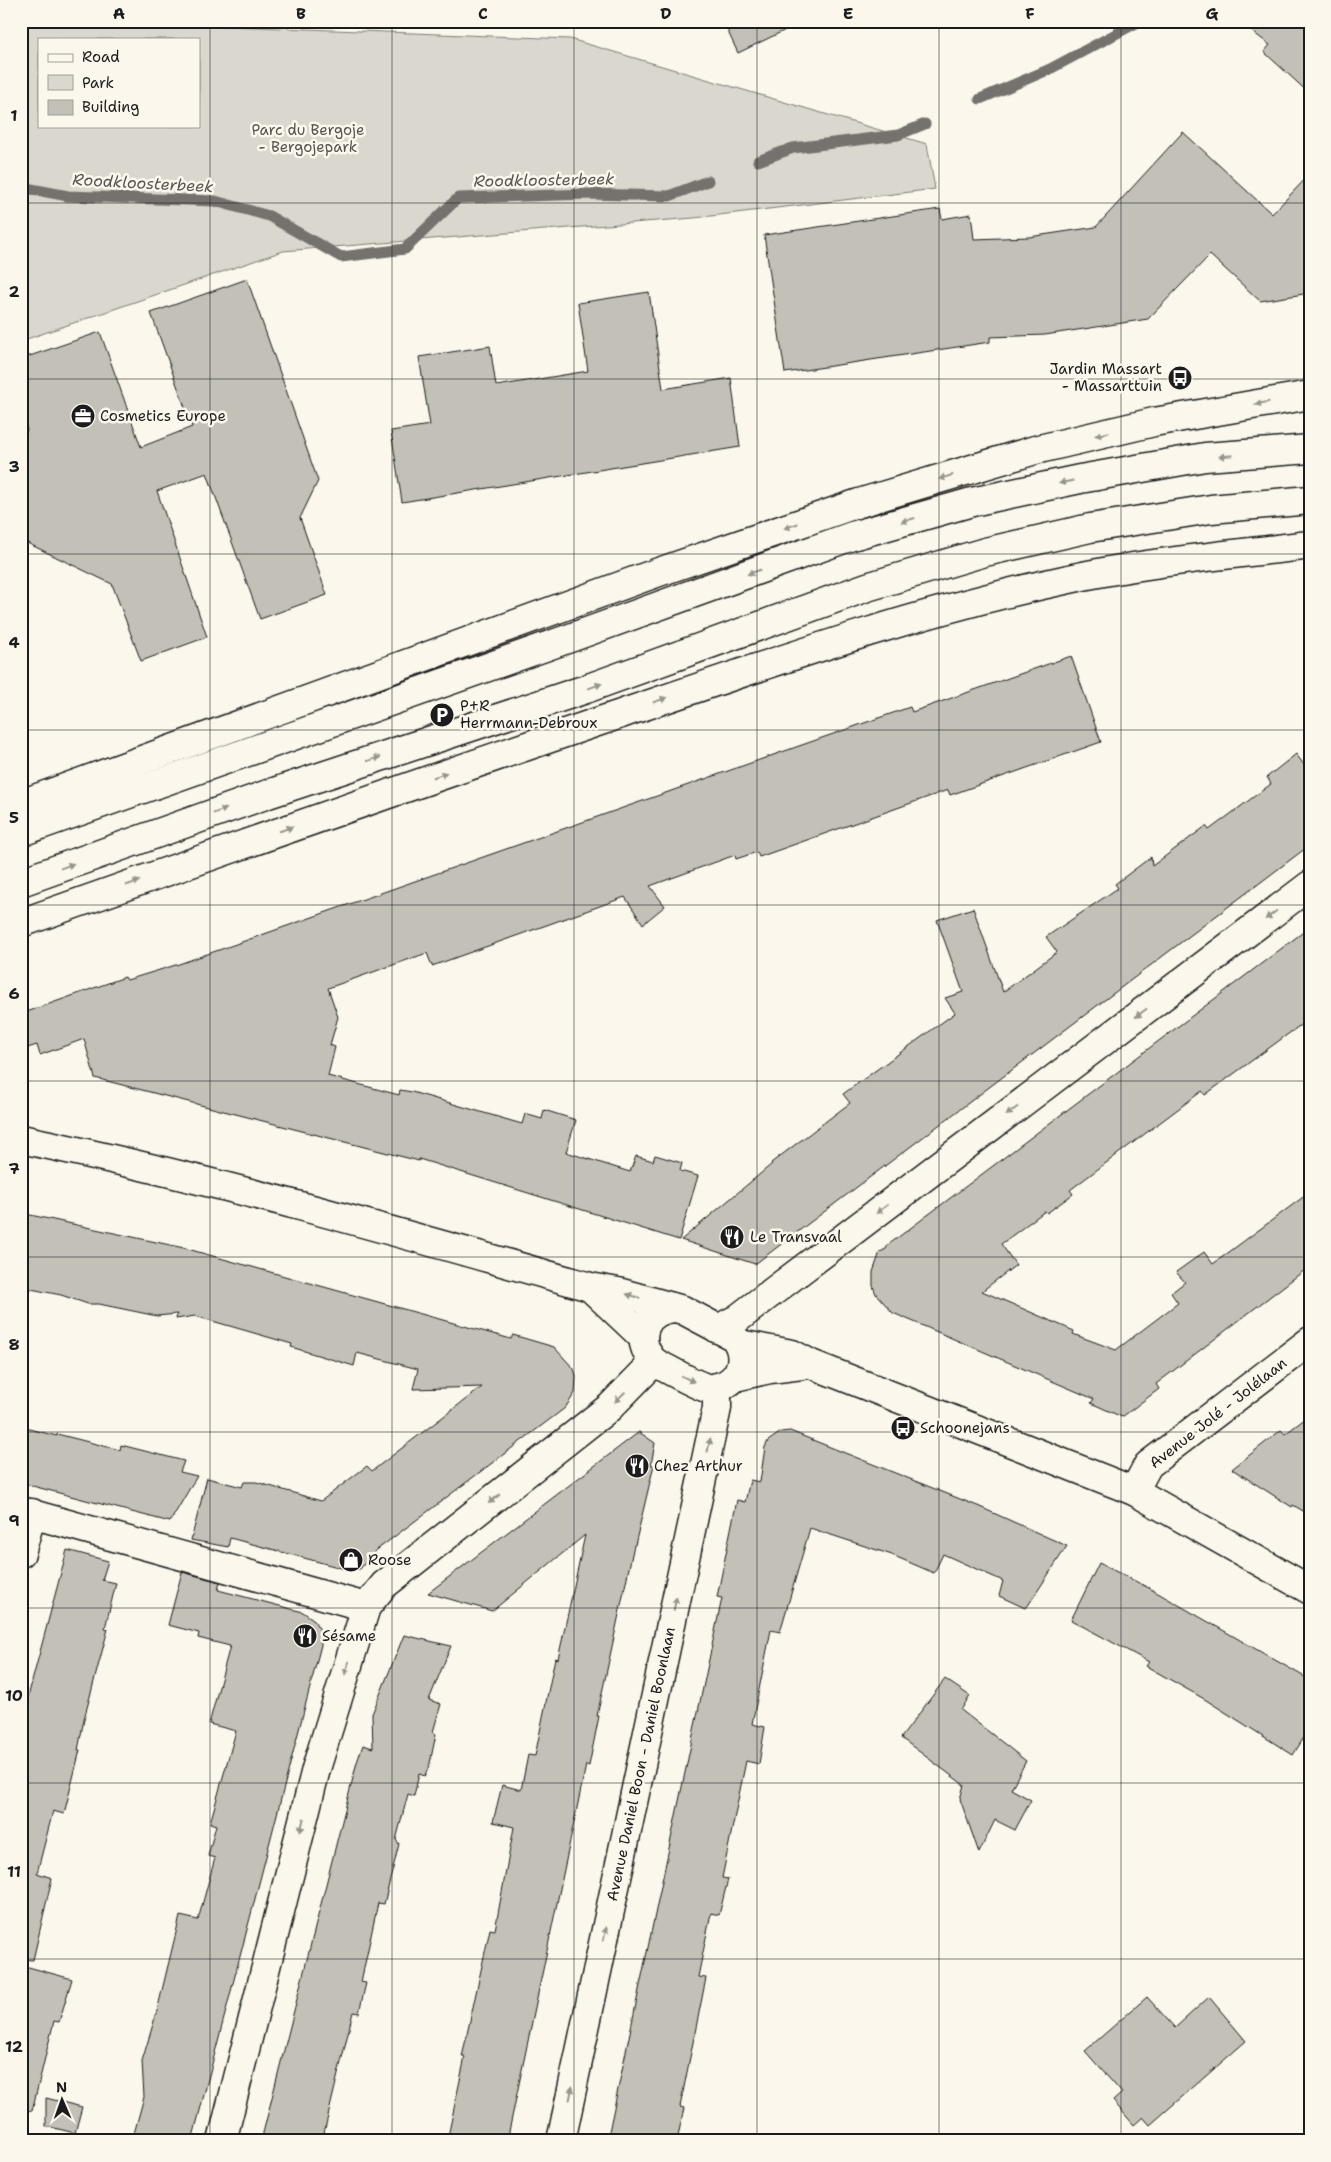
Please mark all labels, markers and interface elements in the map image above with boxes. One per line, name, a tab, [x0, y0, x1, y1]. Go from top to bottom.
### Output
text: A	[113, 3, 125, 24]
text: B	[296, 3, 306, 24]
text: C	[478, 3, 488, 24]
text: D	[660, 3, 672, 24]
text: E	[843, 3, 853, 24]
text: F	[1025, 3, 1035, 24]
text: G	[1206, 3, 1219, 24]
legend	[38, 38, 200, 128]
text: Road	[82, 47, 120, 67]
text: Park	[82, 73, 114, 93]
text: Building	[82, 97, 139, 117]
text: 1	[10, 105, 18, 126]
park label: Parc du Bergoje - Bergojepark	[252, 120, 364, 157]
water label: Roodkloosterbeek	[473, 168, 615, 192]
water label: Roodkloosterbeek	[72, 169, 214, 197]
text: 2	[8, 281, 20, 302]
place label: Jardin Massart - Massarttuin	[1049, 359, 1162, 396]
bus stop icon: Jardin Massart - Massarttuin	[1167, 365, 1193, 391]
one-way arrow	[1253, 400, 1269, 408]
office icon: Cosmetics Europe	[70, 403, 96, 429]
place label: Cosmetics Europe	[100, 406, 226, 426]
one-way arrow	[1095, 430, 1110, 438]
one-way arrow	[1218, 452, 1234, 460]
text: 3	[8, 456, 20, 477]
one-way arrow	[938, 473, 953, 481]
one-way arrow	[1059, 478, 1074, 486]
one-way arrow	[901, 517, 916, 525]
one-way arrow	[783, 523, 798, 531]
one-way arrow	[746, 568, 761, 576]
text: 4	[8, 632, 20, 653]
one-way arrow	[587, 682, 602, 689]
place label: P+R Herrmann-Debroux	[460, 696, 597, 733]
one-way arrow	[653, 696, 668, 704]
parking icon: P+R Herrmann-Debroux	[429, 702, 455, 728]
one-way arrow	[367, 755, 382, 763]
one-way arrow	[433, 771, 448, 779]
text: 5	[9, 807, 19, 828]
one-way arrow	[213, 807, 228, 815]
one-way arrow	[279, 825, 294, 832]
one-way arrow	[60, 862, 75, 870]
one-way arrow	[126, 879, 141, 887]
one-way arrow	[1264, 910, 1278, 920]
text: 6	[8, 983, 20, 1004]
one-way arrow	[1134, 1008, 1148, 1018]
one-way arrow	[1005, 1106, 1019, 1116]
text: 7	[8, 1158, 20, 1179]
one-way arrow	[875, 1204, 889, 1214]
restaurant icon: Le Transvaal	[719, 1224, 745, 1250]
place label: Le Transvaal	[750, 1227, 842, 1247]
one-way arrow	[625, 1292, 640, 1300]
text: 8	[8, 1334, 20, 1355]
street label: Avenue Jolé - Jolélaan	[1145, 1353, 1291, 1473]
one-way arrow	[681, 1375, 695, 1383]
one-way arrow	[614, 1391, 626, 1403]
bus stop icon: Schoonejans	[890, 1415, 916, 1441]
place label: Schoonejans	[920, 1418, 1010, 1438]
one-way arrow	[705, 1436, 713, 1452]
restaurant icon: Chez Arthur	[624, 1453, 650, 1479]
place label: Chez Arthur	[654, 1456, 743, 1476]
one-way arrow	[488, 1493, 501, 1504]
text: 9	[8, 1510, 20, 1531]
shop icon: Roose	[338, 1547, 364, 1573]
place label: Roose	[368, 1550, 412, 1570]
one-way arrow	[671, 1596, 679, 1611]
restaurant icon: Sésame	[292, 1623, 318, 1649]
street label: Avenue Daniel Boon - Daniel Boonlaan	[602, 1625, 680, 1903]
place label: Sésame	[322, 1626, 376, 1646]
one-way arrow	[342, 1661, 350, 1676]
text: 10	[5, 1685, 23, 1706]
one-way arrow	[298, 1817, 306, 1832]
text: 11	[7, 1861, 21, 1882]
one-way arrow	[601, 1927, 609, 1942]
text: 12	[5, 2036, 23, 2057]
north arrow	[38, 2074, 88, 2124]
text: N	[56, 2078, 67, 2096]
one-way arrow	[567, 2085, 575, 2101]

